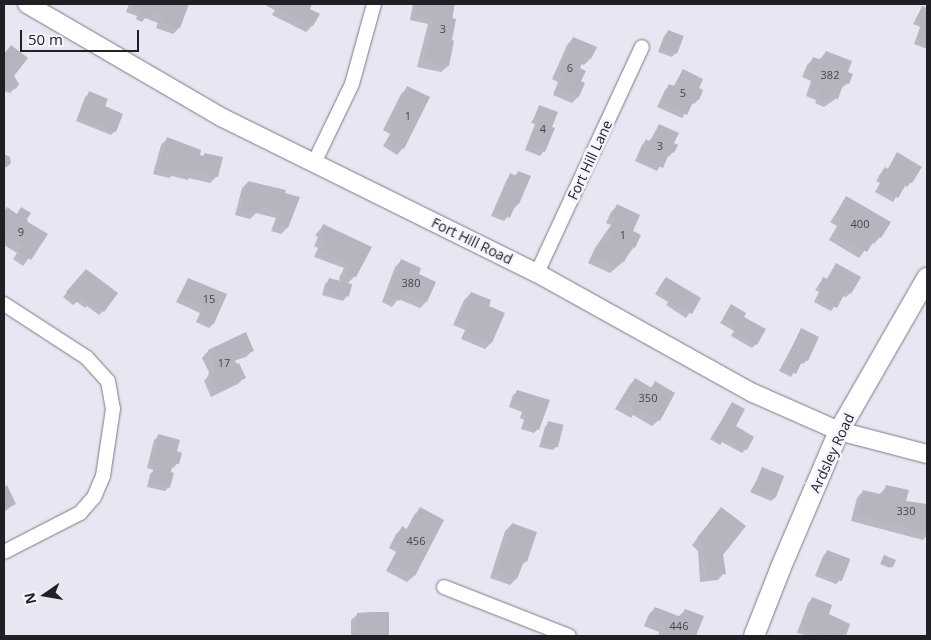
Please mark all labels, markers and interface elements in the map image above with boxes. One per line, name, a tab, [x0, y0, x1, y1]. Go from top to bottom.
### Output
scale bar	[22, 20, 141, 52]
house number: 3	[440, 22, 446, 36]
text: 50 m	[28, 29, 63, 49]
house number: 6	[567, 61, 573, 75]
house number: 382	[821, 68, 839, 82]
house number: 5	[680, 86, 686, 100]
house number: 1	[405, 109, 411, 123]
street label: Fort Hill Lane	[564, 117, 616, 203]
house number: 4	[540, 122, 546, 136]
house number: 3	[657, 139, 663, 153]
street label: Fort Hill Road	[429, 214, 515, 268]
house number: 400	[851, 217, 869, 231]
house number: 9	[18, 225, 24, 239]
house number: 1	[620, 228, 626, 242]
house number: 380	[402, 276, 420, 290]
house number: 15	[203, 292, 215, 306]
house number: 17	[218, 356, 230, 370]
house number: 350	[639, 391, 657, 405]
street label: Ardsley Road	[806, 411, 858, 495]
house number: 330	[897, 504, 915, 518]
house number: 456	[407, 534, 425, 548]
north arrow	[20, 570, 70, 620]
text: N	[19, 591, 40, 606]
house number: 446	[670, 619, 688, 633]

